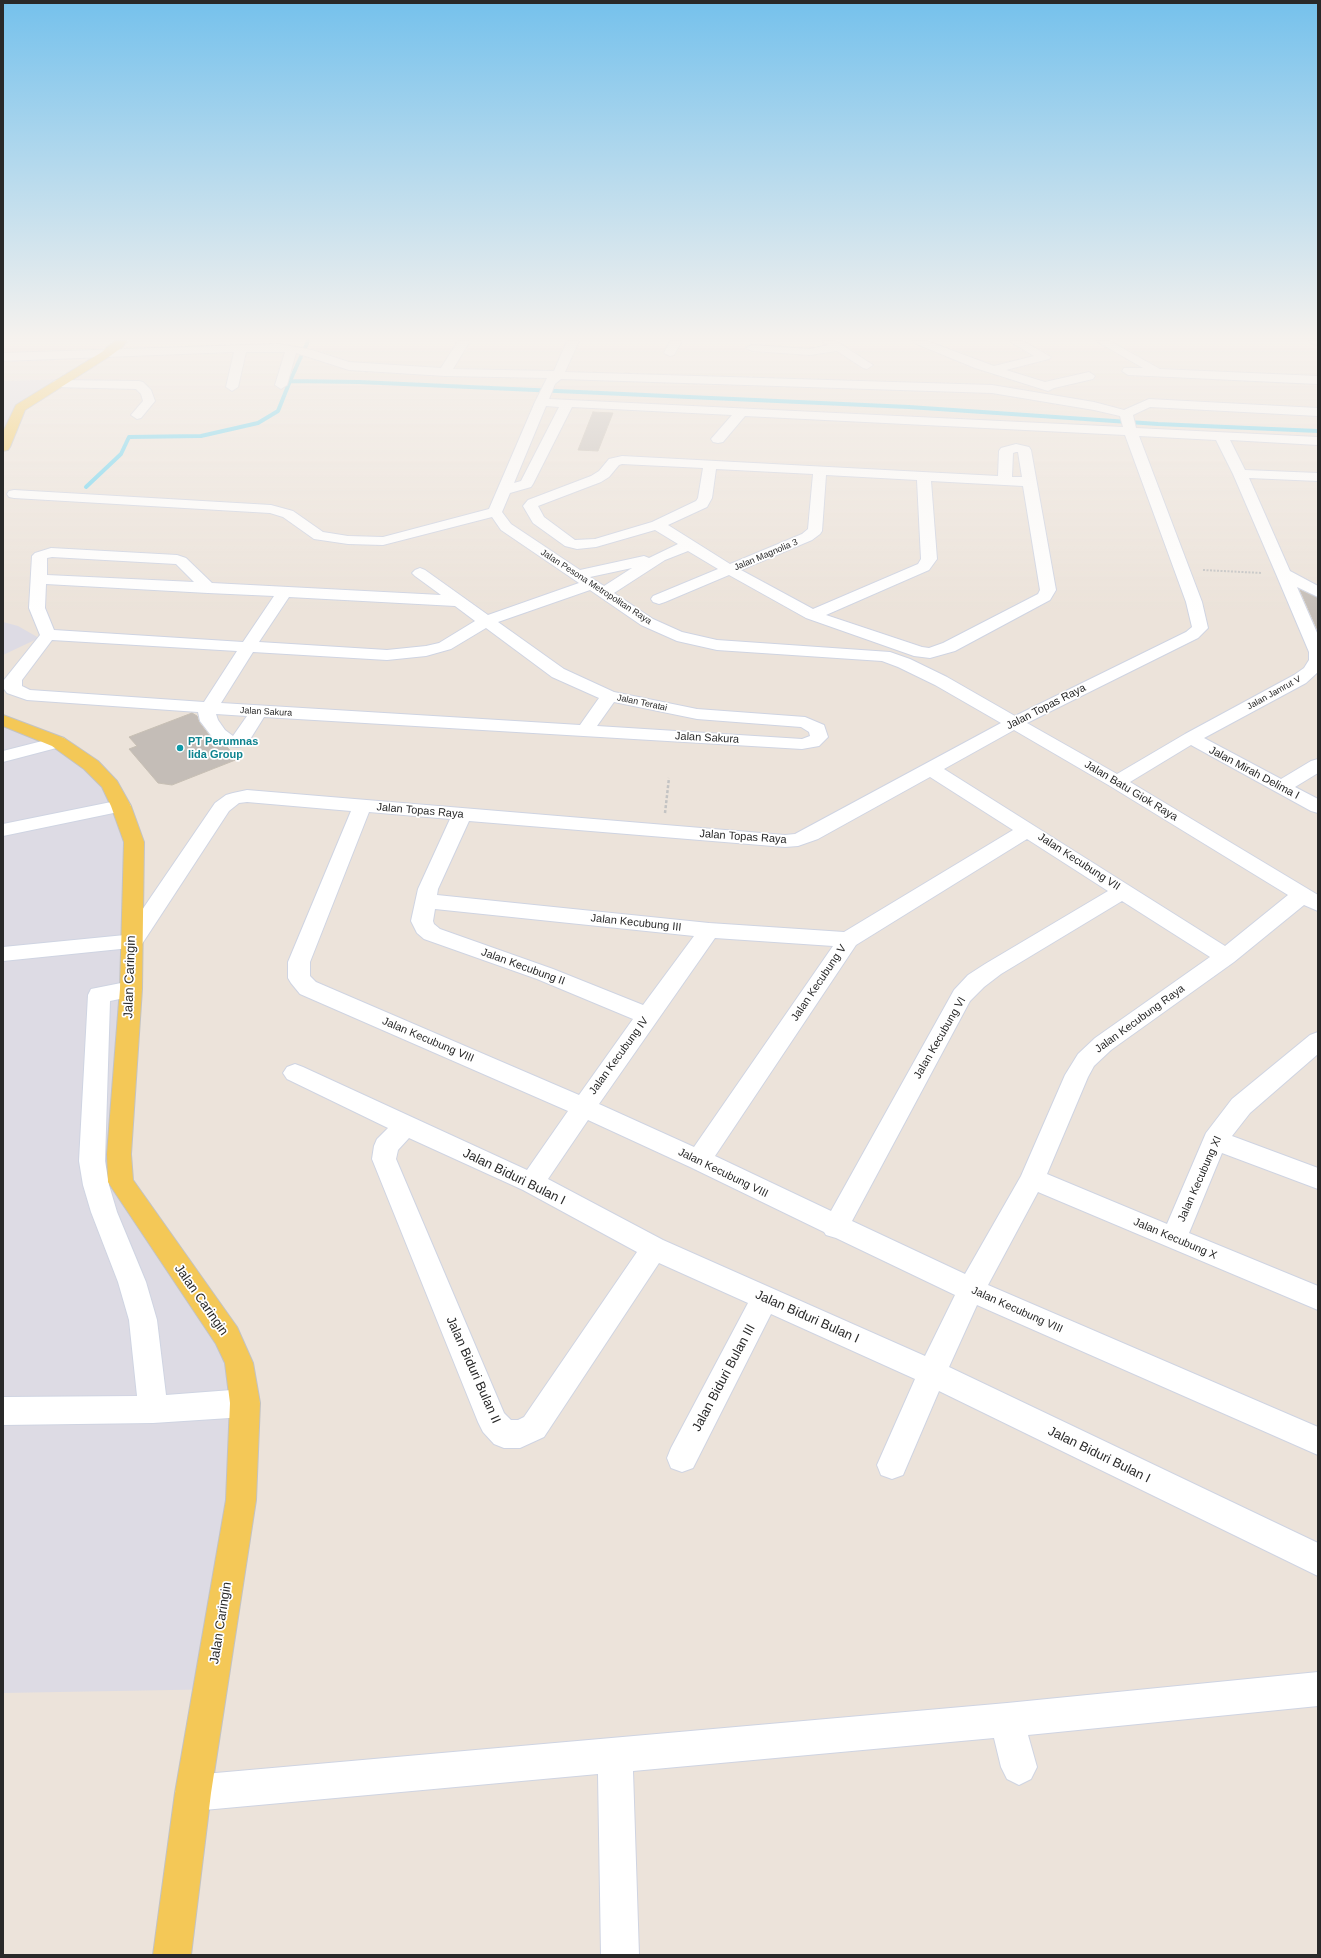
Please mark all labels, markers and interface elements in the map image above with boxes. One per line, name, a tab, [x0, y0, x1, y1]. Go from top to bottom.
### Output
street label: Jalan Magnolia 3	[733, 537, 799, 573]
street label: Jalan Pesona Metropolitan Raya	[539, 547, 653, 627]
street label: Jalan Jamrut V	[1245, 674, 1303, 712]
street label: Jalan Topas Raya	[1004, 681, 1088, 733]
street label: Jalan Teratai	[616, 692, 668, 714]
street label: Jalan Sakura	[239, 705, 293, 719]
street label: Jalan Sakura	[675, 730, 739, 746]
place label: PT Perumnas Iida Group	[188, 735, 258, 761]
marker: PT Perumnas Iida Group	[175, 743, 185, 753]
street label: Jalan Mirah Delima I	[1207, 744, 1301, 802]
street label: Jalan Batu Giok Raya	[1082, 758, 1180, 824]
street label: Jalan Topas Raya	[376, 801, 464, 821]
street label: Jalan Topas Raya	[699, 827, 787, 847]
street label: Jalan Kecubung VII	[1035, 830, 1123, 894]
street label: Jalan Kecubung III	[590, 912, 682, 934]
street label: Jalan Caringin	[121, 935, 139, 1019]
street label: Jalan Kecubung V	[789, 942, 849, 1024]
street label: Jalan Kecubung II	[479, 946, 567, 988]
street label: Jalan Kecubung Raya	[1093, 982, 1187, 1056]
street label: Jalan Kecubung VI	[911, 995, 969, 1081]
street label: Jalan Kecubung VIII	[380, 1015, 476, 1065]
street label: Jalan Kecubung IV	[587, 1015, 651, 1097]
street label: Jalan Kecubung XI	[1175, 1134, 1225, 1224]
street label: Jalan Biduri Bulan I	[460, 1145, 568, 1209]
street label: Jalan Kecubung VIII	[676, 1145, 770, 1201]
street label: Jalan Kecubung X	[1131, 1215, 1219, 1263]
street label: Jalan Caringin	[171, 1261, 231, 1339]
street label: Jalan Kecubung VIII	[969, 1284, 1065, 1336]
street label: Jalan Biduri Bulan I	[753, 1287, 861, 1347]
street label: Jalan Biduri Bulan II	[442, 1314, 504, 1426]
street label: Jalan Biduri Bulan III	[689, 1322, 759, 1434]
street label: Jalan Biduri Bulan I	[1045, 1423, 1153, 1487]
street label: Jalan Caringin	[207, 1581, 235, 1665]

